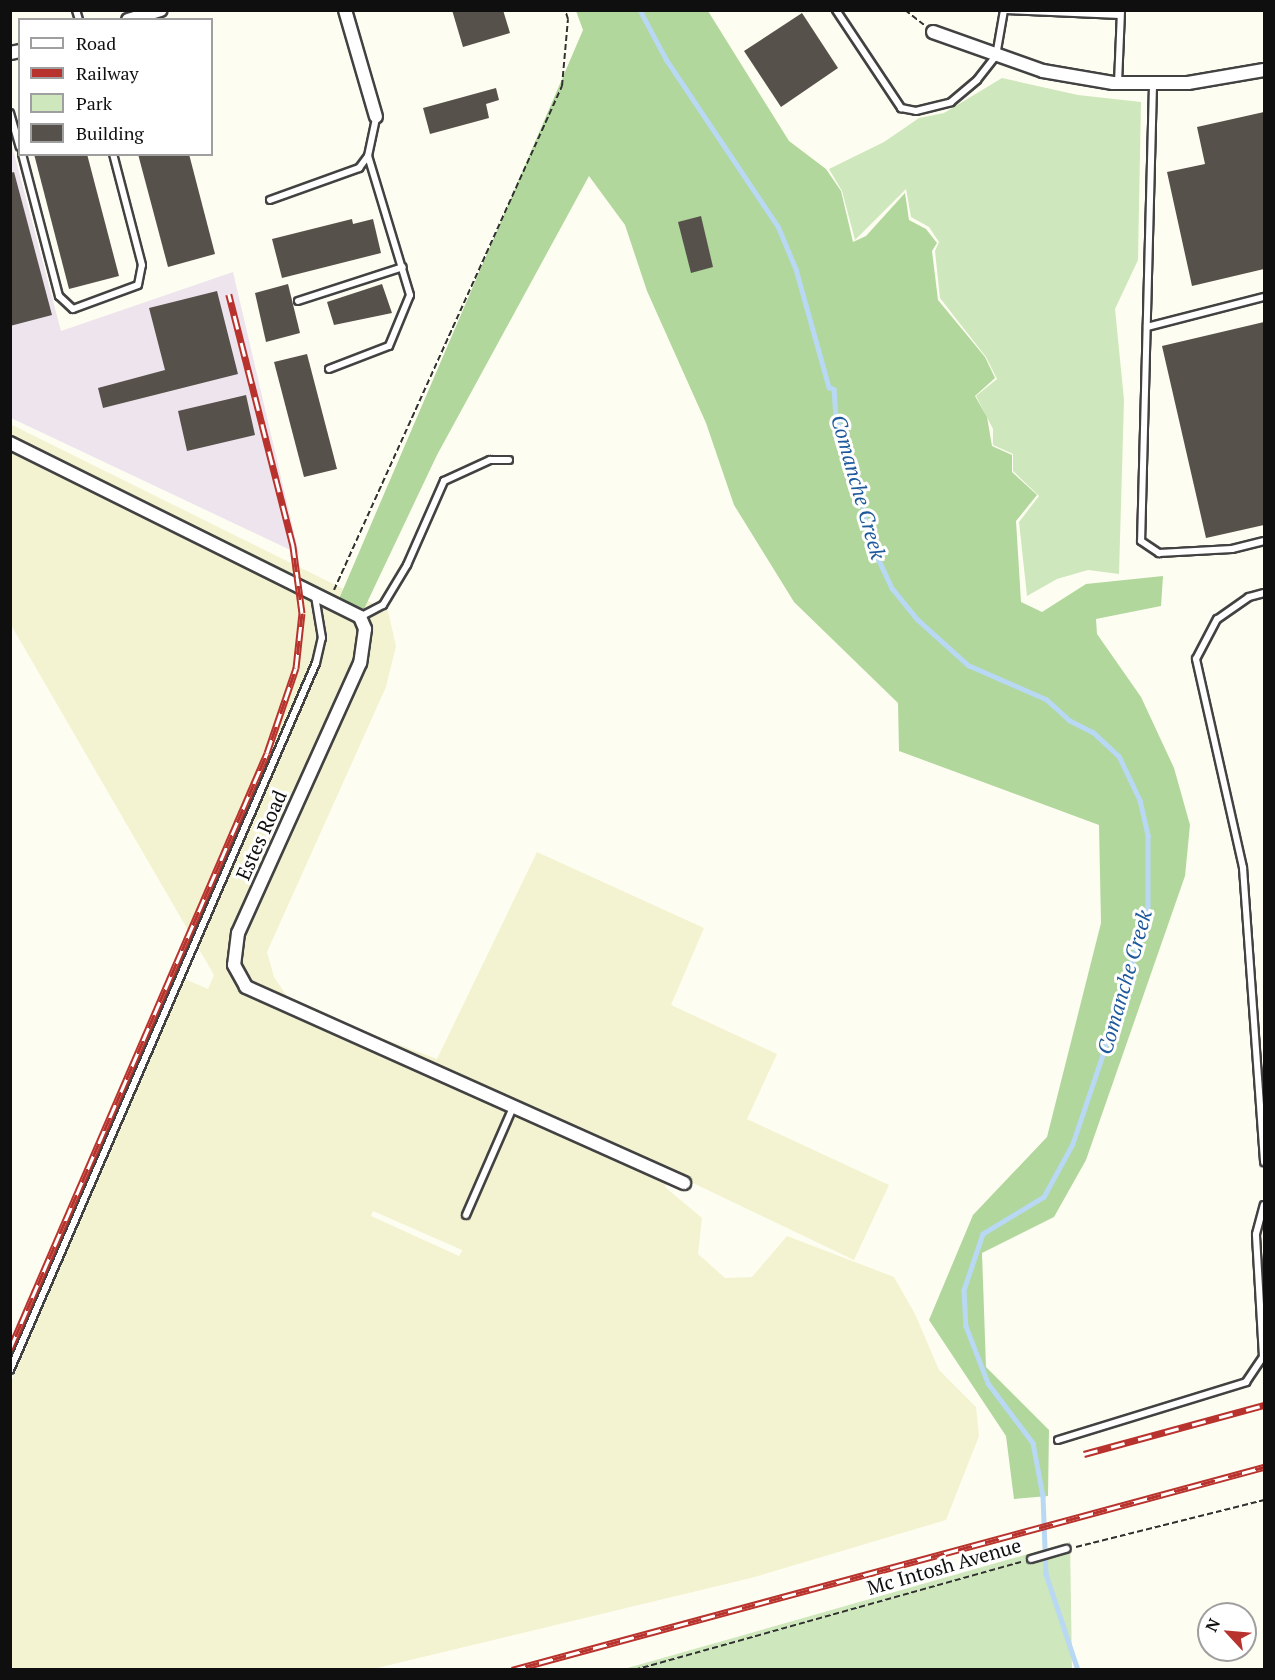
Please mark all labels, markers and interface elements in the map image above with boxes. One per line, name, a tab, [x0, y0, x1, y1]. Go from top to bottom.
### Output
legend	[18, 18, 213, 156]
text: Road	[76, 31, 116, 55]
text: Railway	[76, 61, 139, 85]
text: Park	[76, 91, 112, 115]
text: Building	[76, 121, 144, 145]
water label: Comanche Creek	[826, 412, 892, 562]
street label: Estes Road	[231, 786, 291, 884]
water label: Comanche Creek	[1091, 907, 1157, 1057]
street label: Mc Intosh Avenue	[864, 1532, 1024, 1600]
north arrow	[1197, 1602, 1257, 1662]
text: N	[1200, 1615, 1225, 1635]

